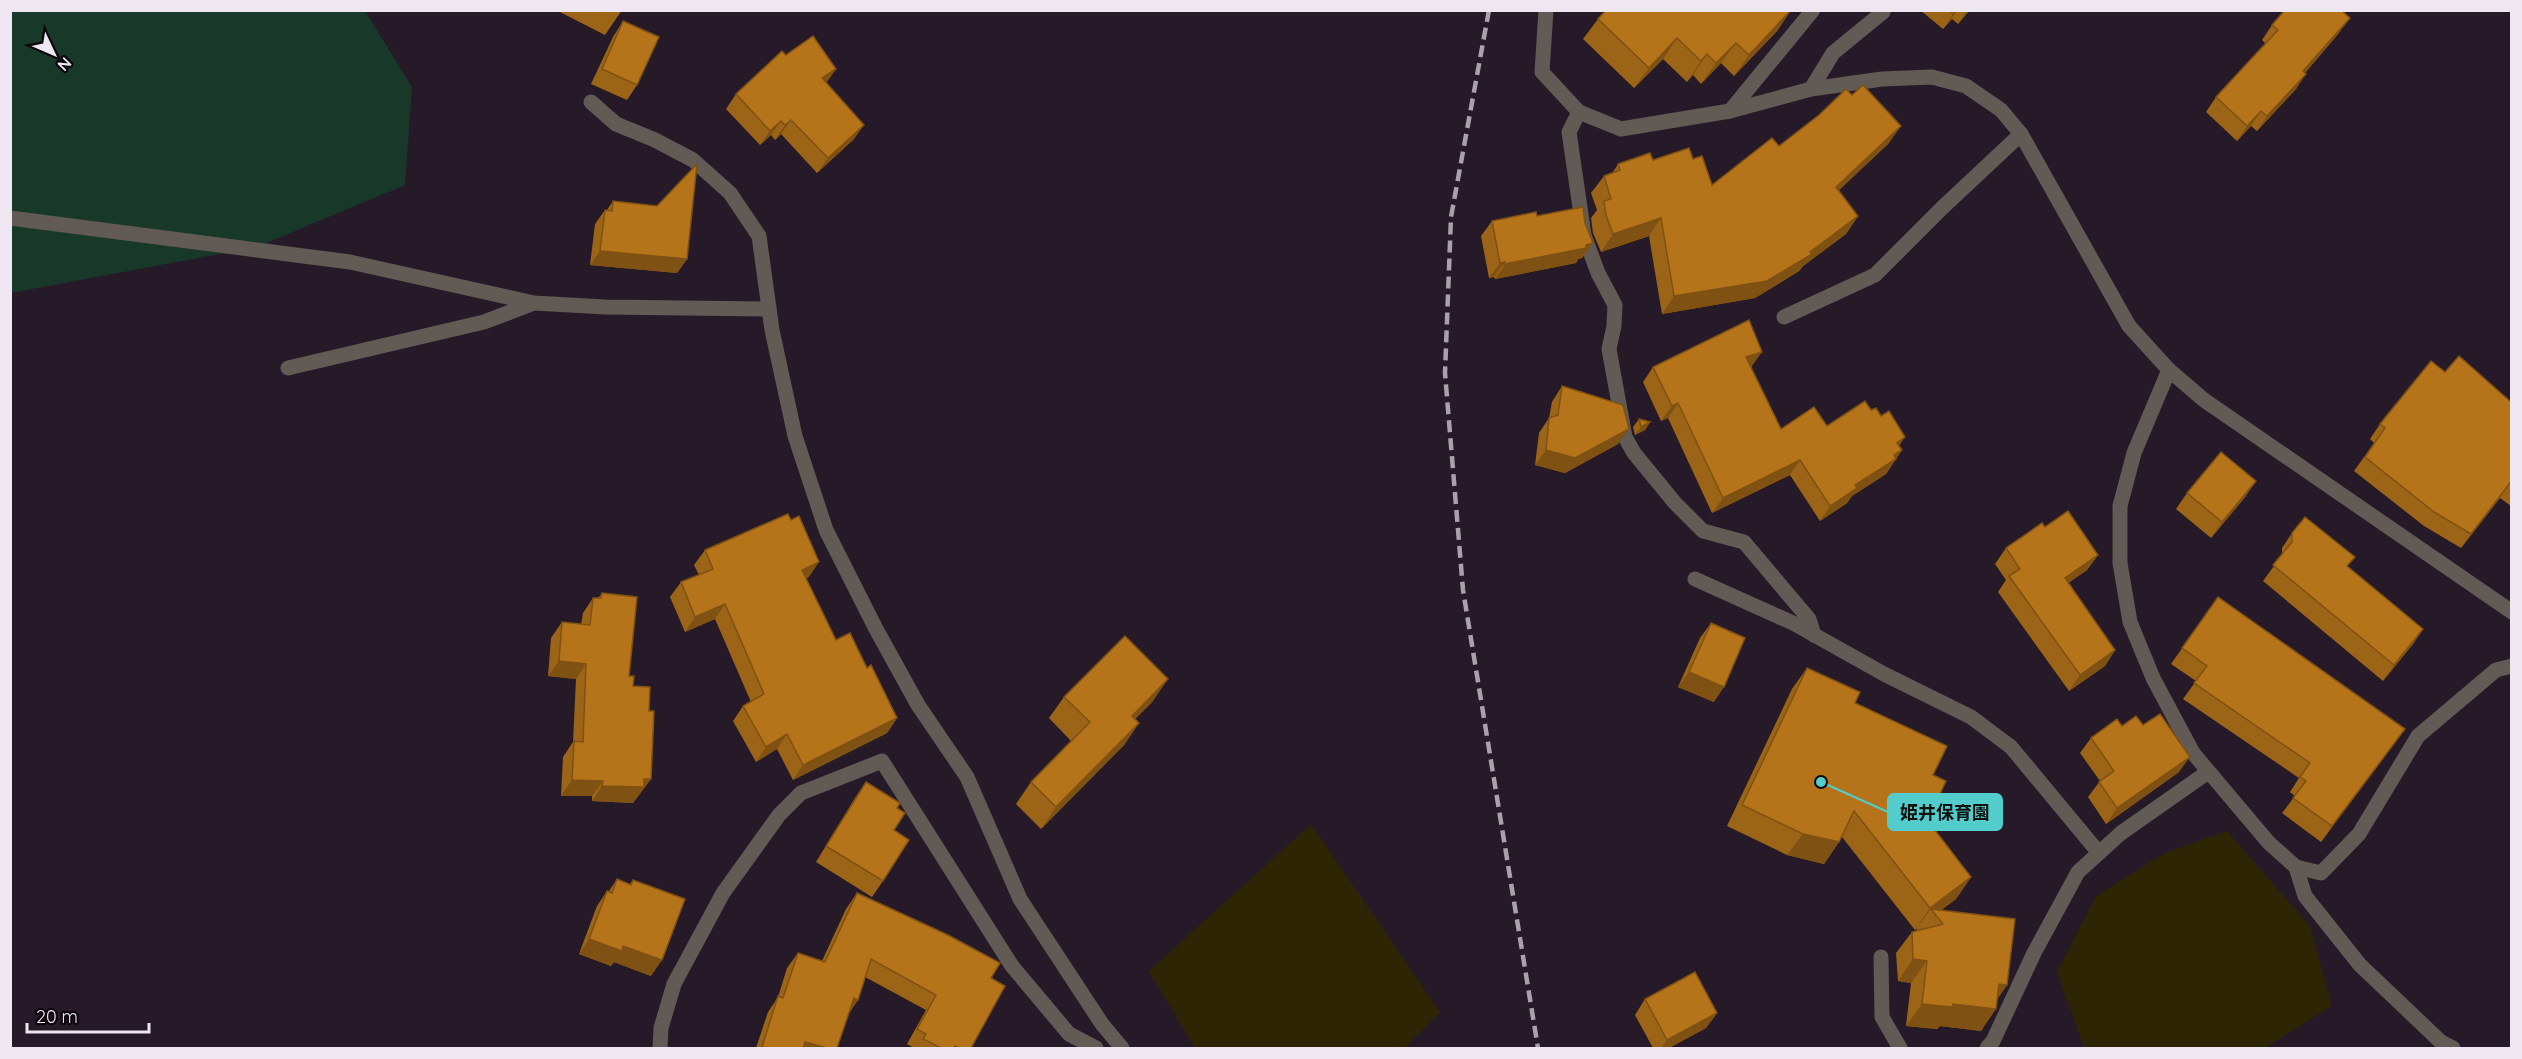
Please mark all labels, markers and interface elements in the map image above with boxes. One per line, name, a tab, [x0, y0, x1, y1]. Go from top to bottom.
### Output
north arrow	[24, 24, 84, 84]
text: N	[54, 53, 76, 76]
callout: 姫井保育園	[1888, 794, 2002, 830]
text: 姫井保育園	[1900, 801, 1990, 824]
scale bar	[27, 996, 148, 1034]
text: 20 m	[36, 1005, 78, 1028]

